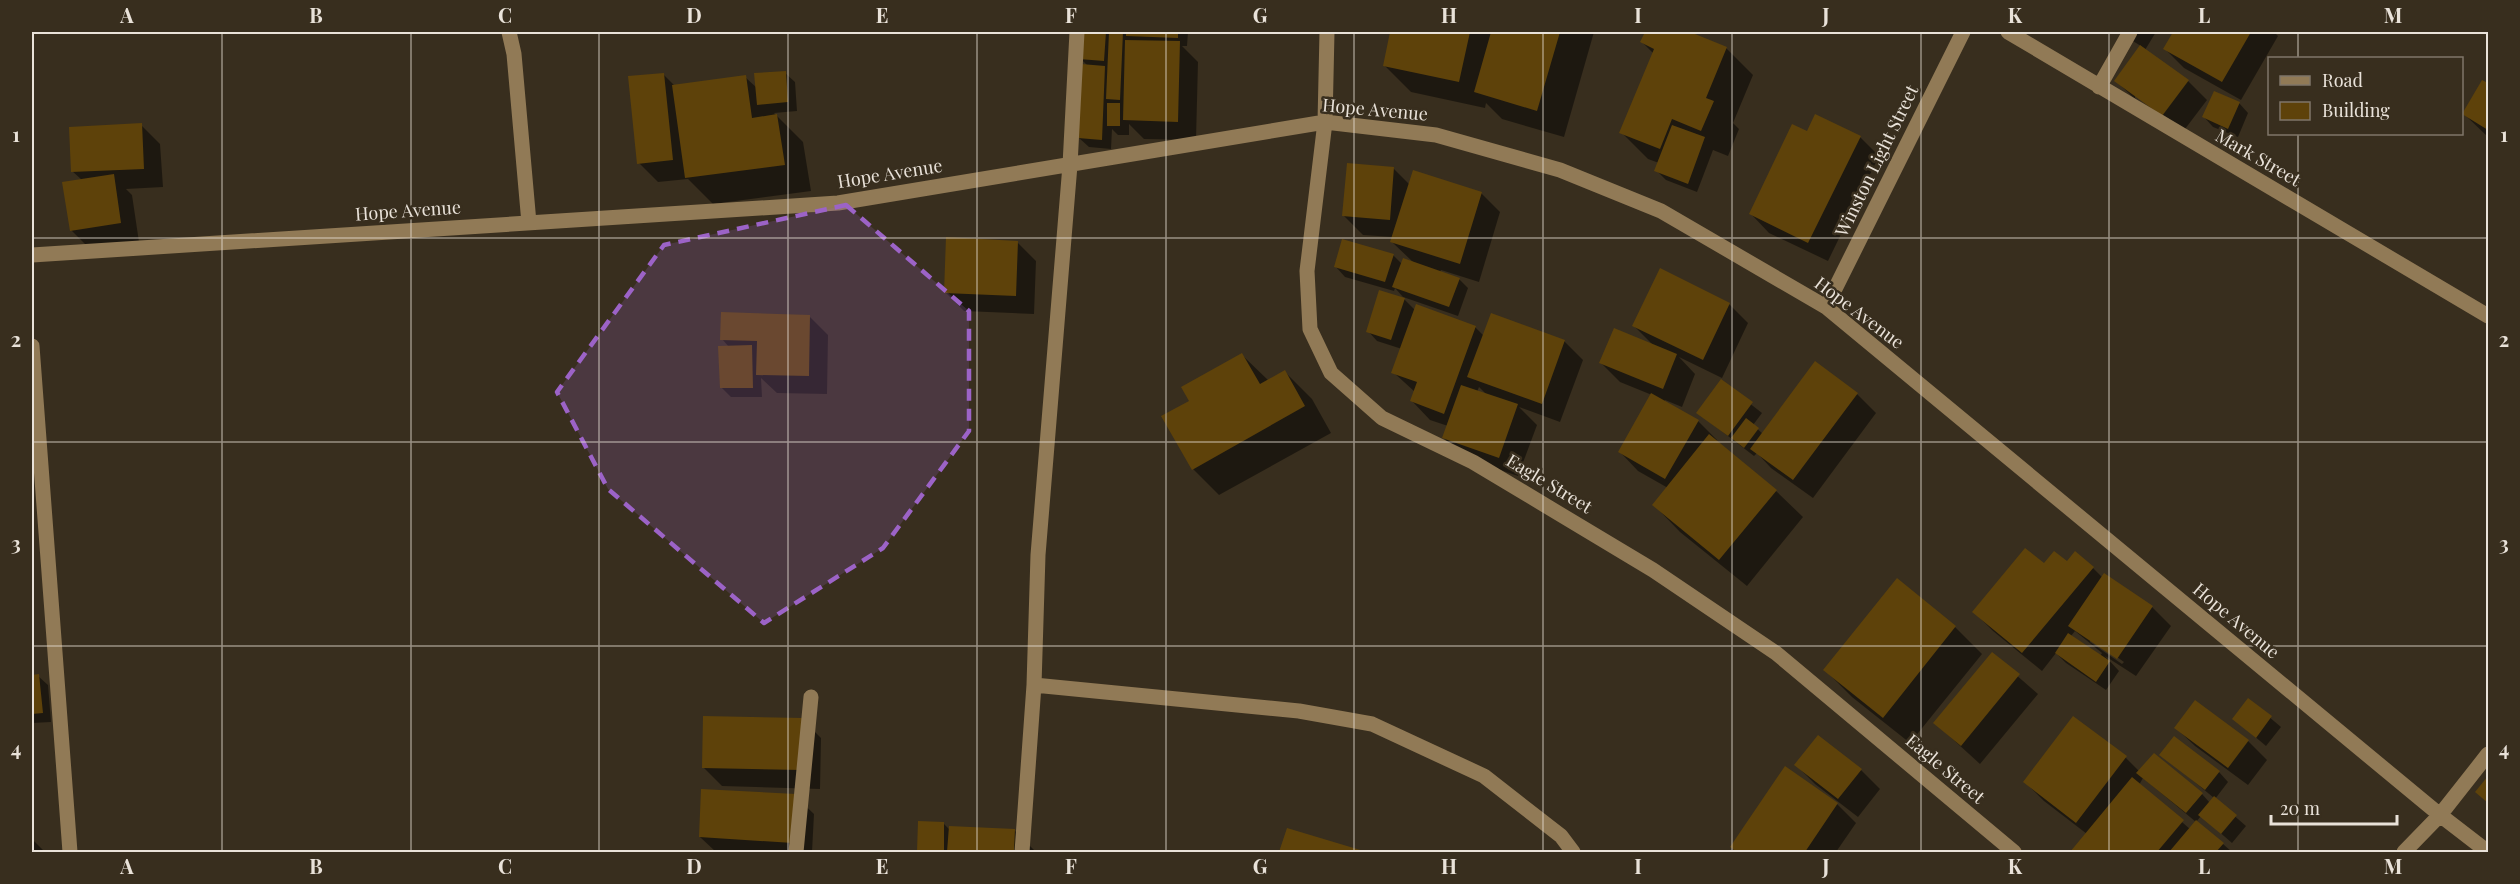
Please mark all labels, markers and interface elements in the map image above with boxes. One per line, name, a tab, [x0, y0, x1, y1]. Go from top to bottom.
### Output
text: A	[119, 1, 134, 28]
text: B	[309, 1, 323, 28]
text: C	[498, 1, 512, 28]
text: D	[686, 1, 702, 28]
text: E	[876, 1, 888, 28]
text: F	[1065, 1, 1077, 28]
text: G	[1253, 1, 1268, 28]
text: H	[1441, 1, 1457, 28]
text: I	[1634, 1, 1642, 28]
text: J	[1821, 1, 1830, 28]
text: K	[2008, 1, 2023, 28]
text: L	[2198, 1, 2210, 28]
text: M	[2384, 1, 2402, 28]
legend	[2268, 57, 2463, 135]
text: Road	[2322, 68, 2363, 92]
street label: Winston Light Street	[1828, 80, 1924, 241]
street label: Hope Avenue	[1321, 92, 1429, 126]
text: Building	[2322, 98, 2390, 122]
text: 1	[12, 120, 20, 147]
text: 1	[2500, 120, 2508, 147]
street label: Mark Street	[2211, 123, 2306, 192]
street label: Hope Avenue	[836, 153, 944, 193]
street label: Hope Avenue	[354, 194, 462, 226]
street label: Hope Avenue	[1810, 271, 1909, 354]
text: 2	[11, 325, 21, 352]
text: 2	[2499, 325, 2509, 352]
street label: Eagle Street	[1502, 448, 1598, 519]
text: 3	[11, 529, 21, 556]
text: 3	[2499, 529, 2509, 556]
street label: Hope Avenue	[2188, 577, 2285, 663]
street label: Eagle Street	[1901, 728, 1991, 809]
text: 4	[11, 734, 21, 761]
text: 4	[2499, 734, 2509, 761]
scale bar	[2271, 788, 2397, 826]
text: 20 m	[2280, 796, 2320, 820]
text: A	[119, 852, 134, 879]
text: B	[309, 852, 323, 879]
text: C	[498, 852, 512, 879]
text: D	[686, 852, 702, 879]
text: E	[876, 852, 888, 879]
text: F	[1065, 852, 1077, 879]
text: G	[1253, 852, 1268, 879]
text: H	[1441, 852, 1457, 879]
text: I	[1634, 852, 1642, 879]
text: J	[1821, 852, 1830, 879]
text: K	[2008, 852, 2023, 879]
text: L	[2198, 852, 2210, 879]
text: M	[2384, 852, 2402, 879]

